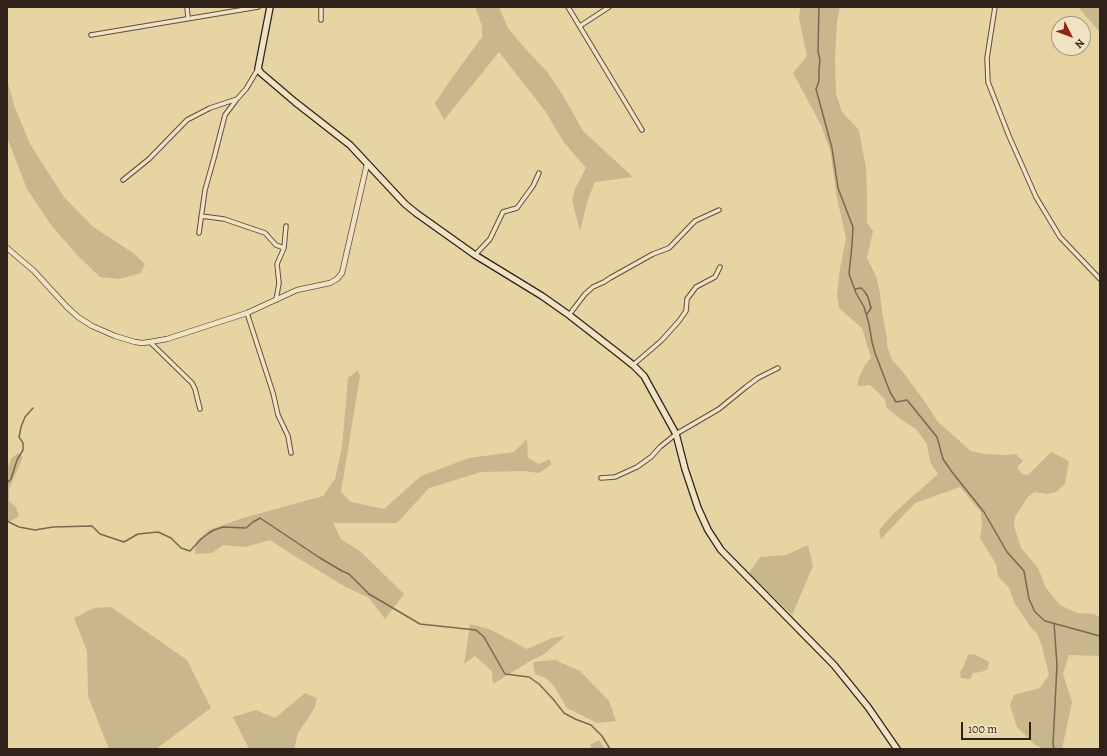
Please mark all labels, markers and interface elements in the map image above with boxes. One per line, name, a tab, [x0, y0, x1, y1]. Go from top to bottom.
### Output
north arrow	[1051, 16, 1091, 56]
text: N	[1071, 36, 1088, 52]
scale bar	[963, 714, 1033, 740]
text: 100 m	[968, 721, 997, 737]

